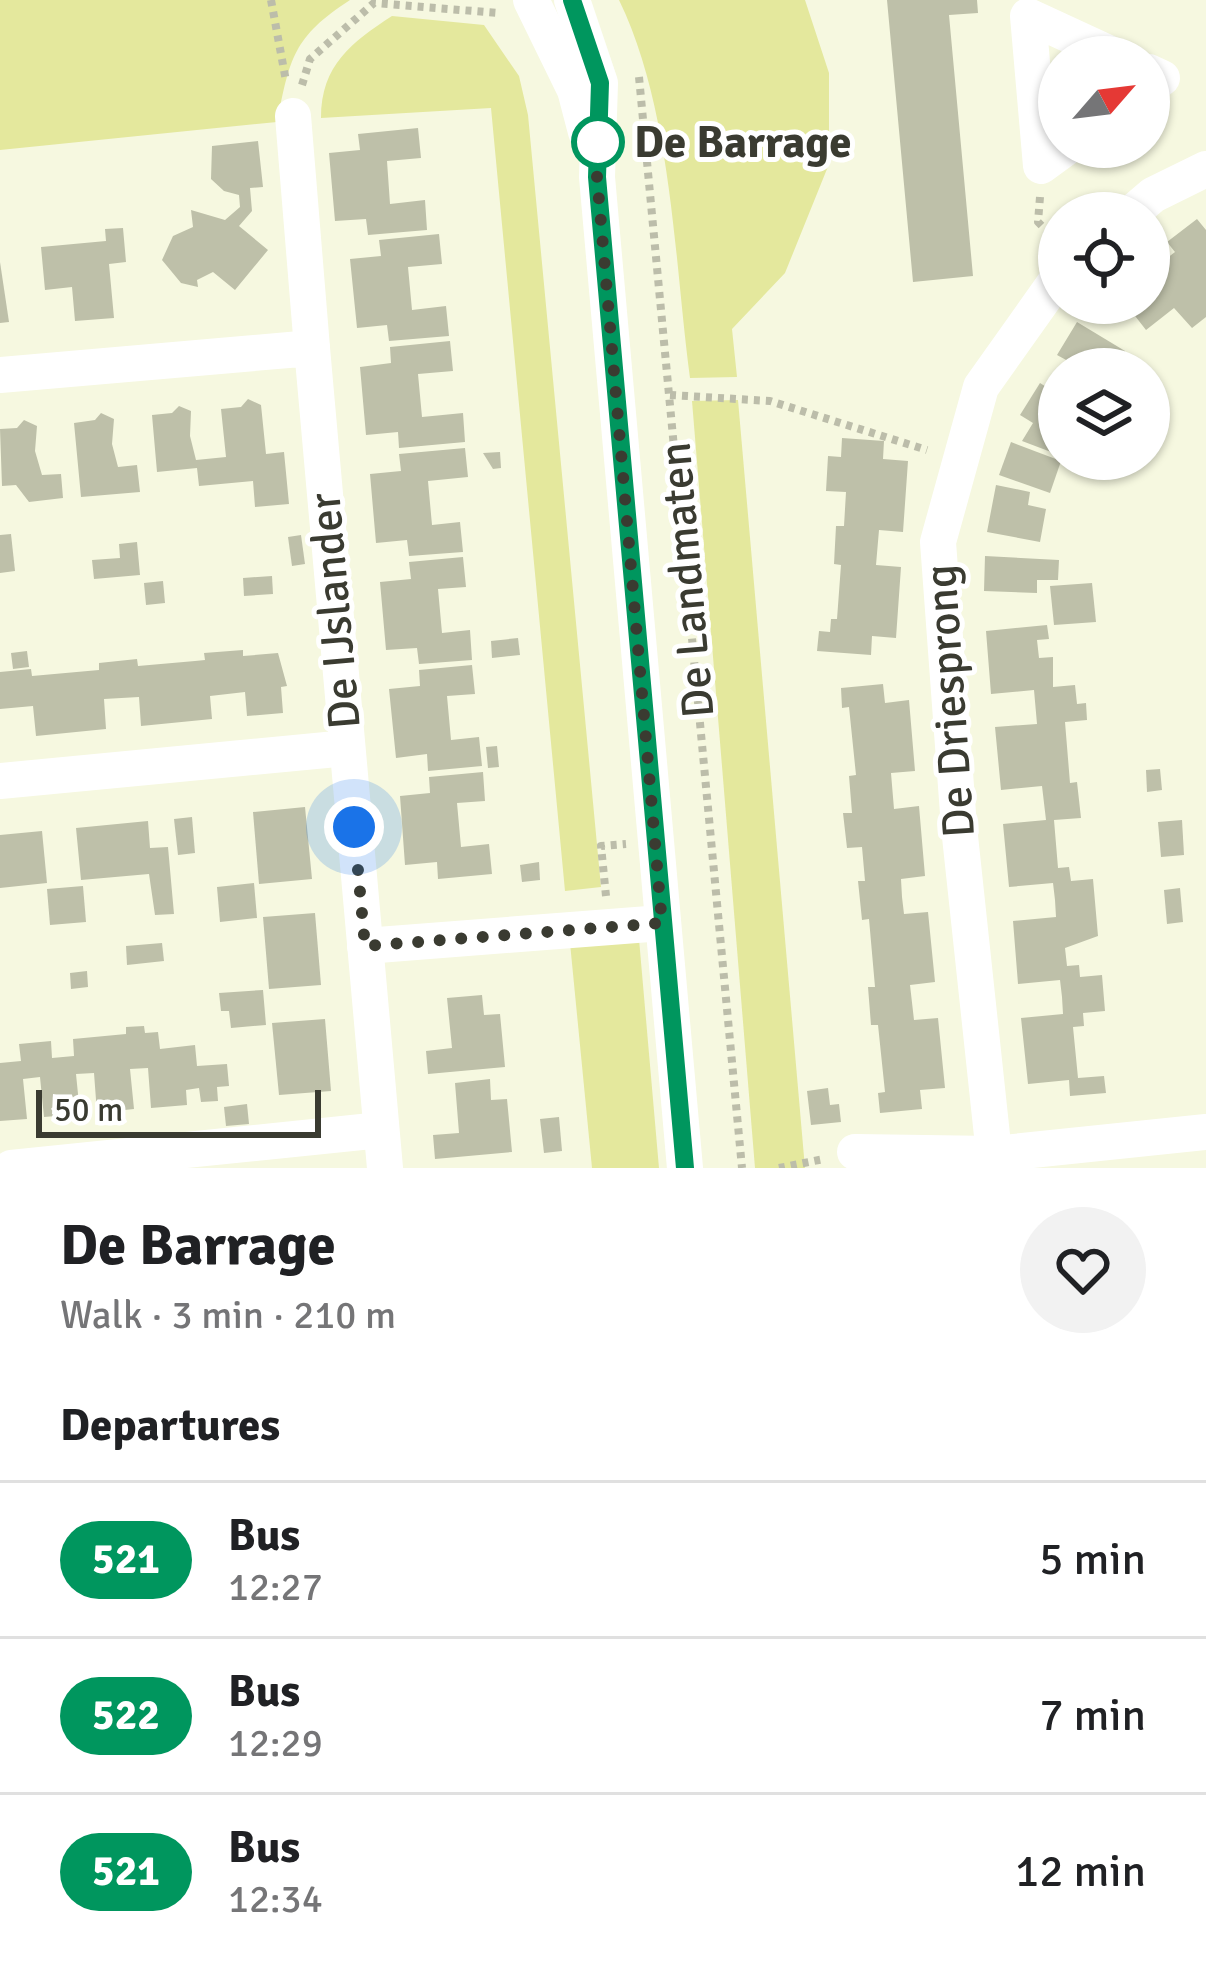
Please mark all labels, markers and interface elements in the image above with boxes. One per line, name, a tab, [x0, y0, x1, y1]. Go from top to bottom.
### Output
north arrow	[1038, 36, 1170, 168]
map controls	[1038, 36, 1170, 480]
place label: De Barrage	[634, 115, 852, 170]
marker: De Barrage	[573, 117, 623, 167]
button: locate	[1038, 192, 1170, 324]
button: layers	[1038, 348, 1170, 480]
street label: De Landmaten	[648, 440, 726, 720]
street label: De IJslander	[297, 490, 373, 731]
street label: De Driesprong	[913, 563, 987, 839]
your location	[324, 797, 384, 857]
scale bar	[36, 1084, 321, 1137]
text: 50 m	[54, 1090, 123, 1131]
button: heart	[1020, 1207, 1146, 1333]
text: De Barrage	[60, 1210, 336, 1281]
text: Walk · 3 min · 210 m	[60, 1291, 396, 1339]
text: Departures	[60, 1398, 280, 1453]
text: Bus	[228, 1508, 300, 1563]
text: 5 min	[1039, 1532, 1146, 1587]
text: 521	[92, 1534, 160, 1585]
text: 12:27	[228, 1563, 323, 1611]
text: Bus	[228, 1664, 300, 1719]
text: 7 min	[1039, 1688, 1146, 1743]
text: 522	[92, 1690, 160, 1741]
text: 12:29	[228, 1719, 323, 1767]
text: Bus	[228, 1820, 300, 1875]
text: 12 min	[1015, 1844, 1146, 1899]
text: 521	[92, 1846, 160, 1897]
text: 12:34	[228, 1875, 323, 1923]

